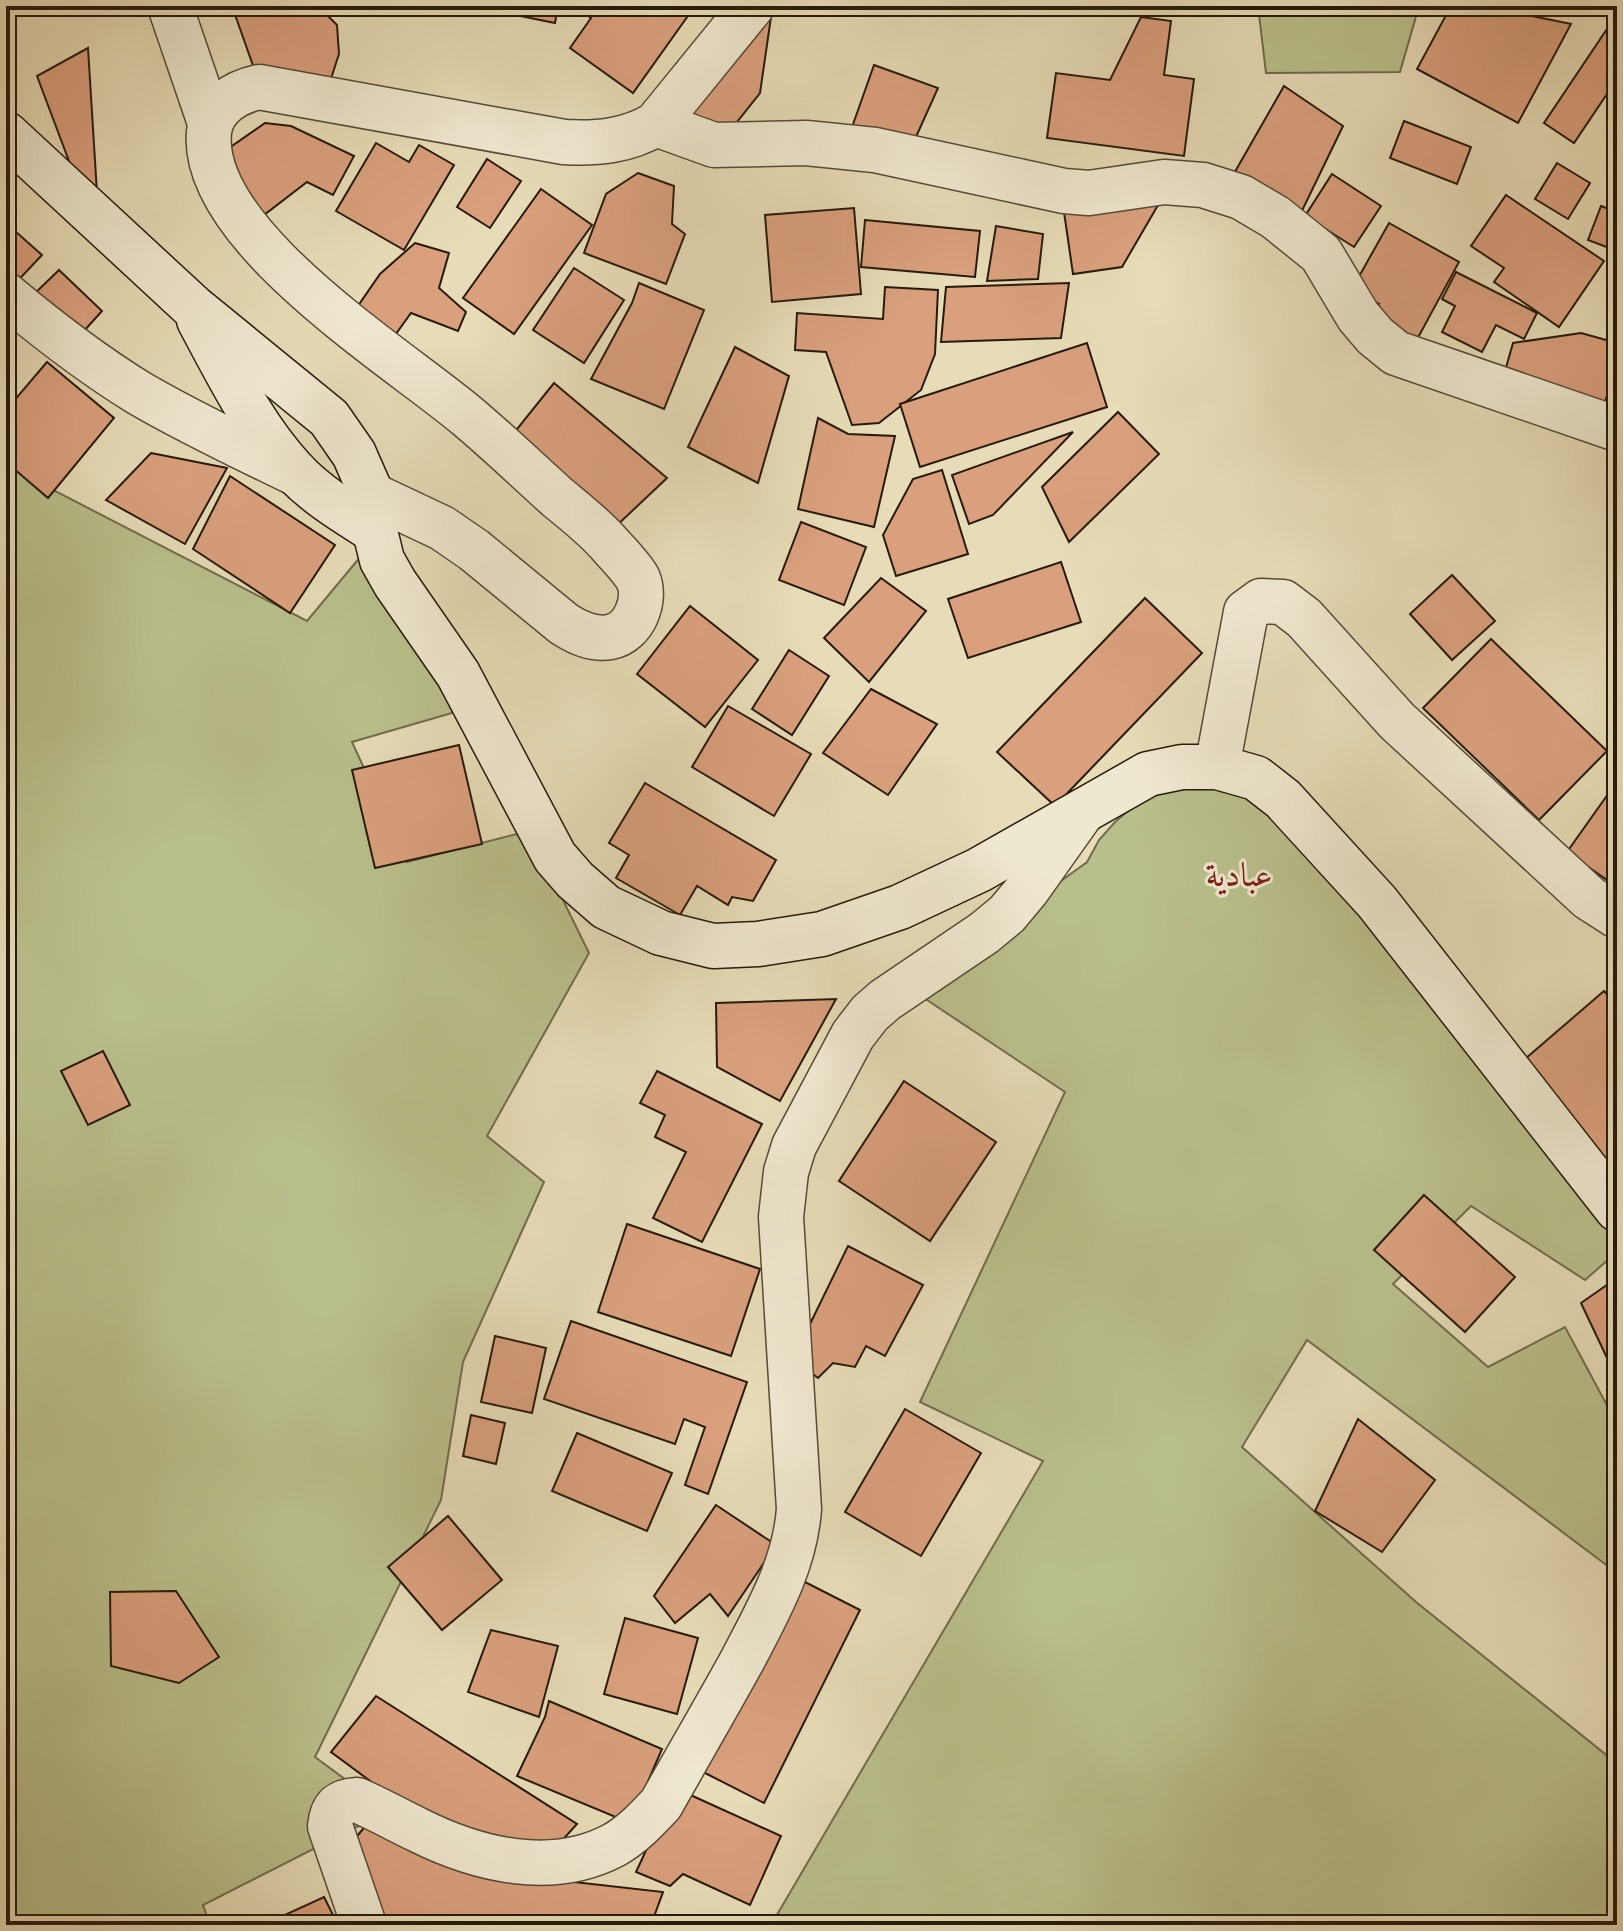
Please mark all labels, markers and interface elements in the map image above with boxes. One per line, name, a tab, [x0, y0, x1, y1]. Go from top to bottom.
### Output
district label: عبادية	[1206, 852, 1272, 896]

